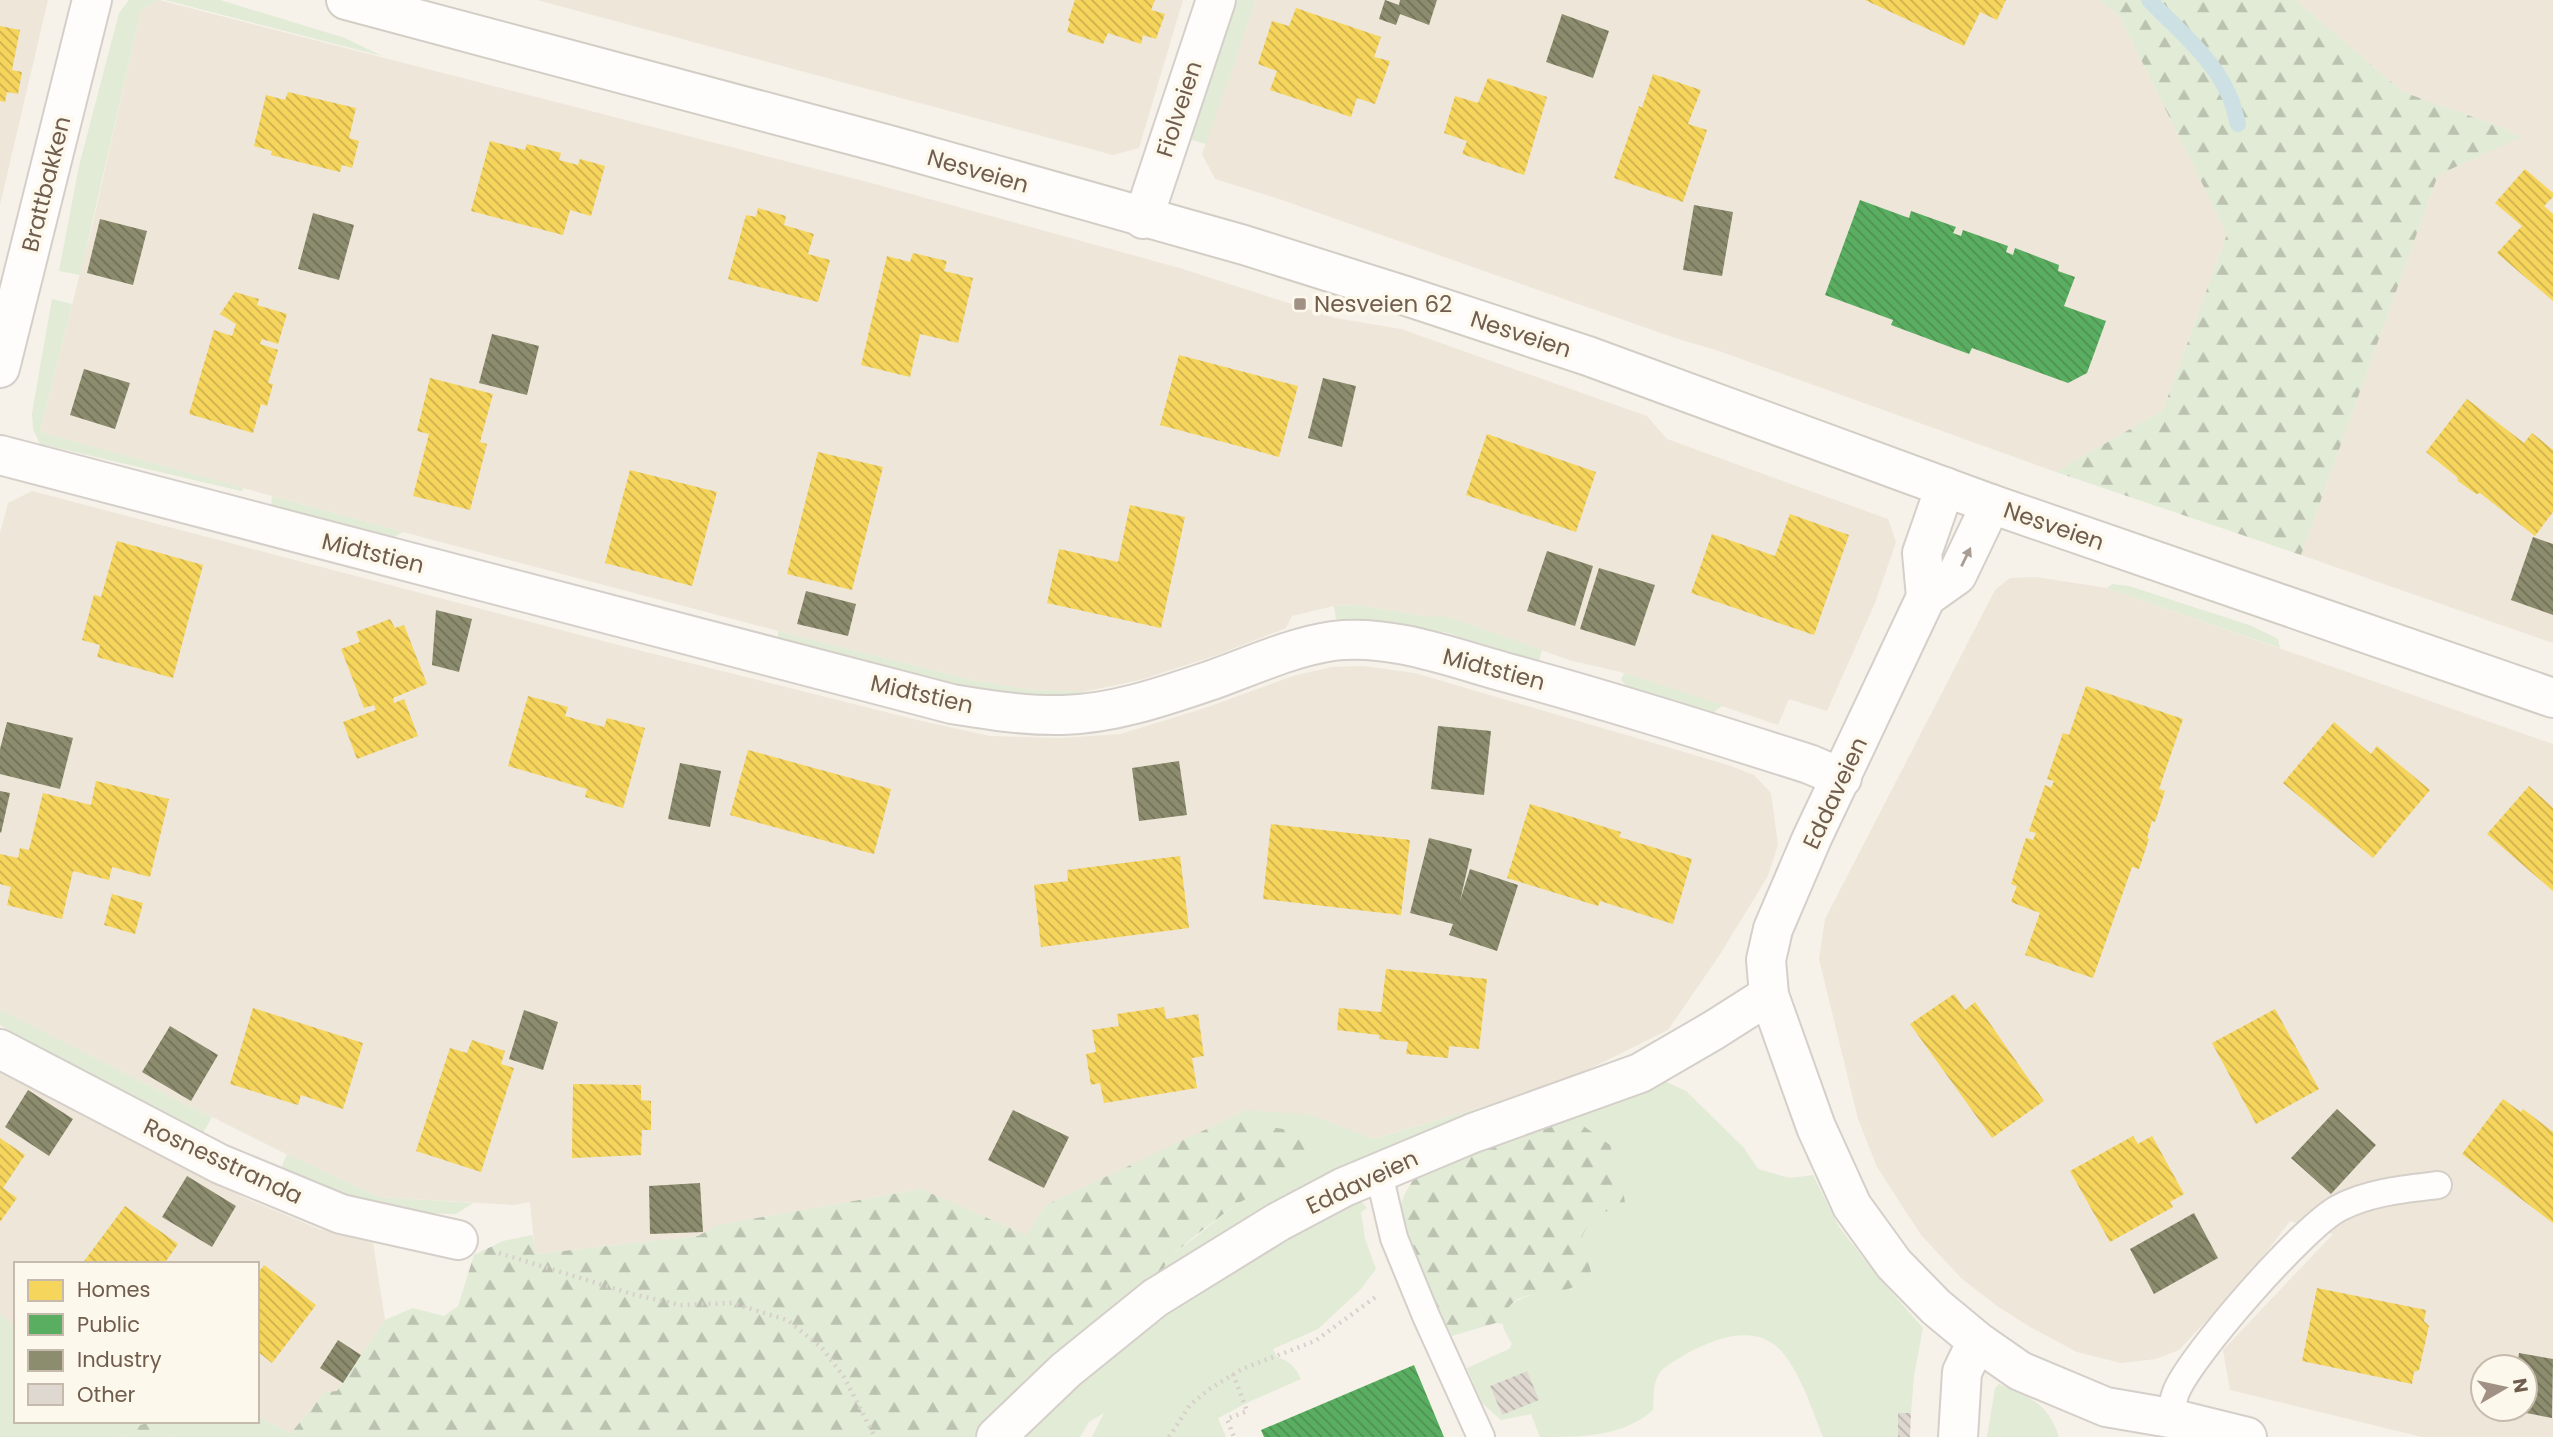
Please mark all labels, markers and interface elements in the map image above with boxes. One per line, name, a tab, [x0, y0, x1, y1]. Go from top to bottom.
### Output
street label: Fiolveien	[1148, 57, 1210, 161]
street label: Brattbakken	[14, 113, 78, 255]
street label: Nesveien	[923, 141, 1033, 201]
place label: Nesveien 62	[1314, 288, 1452, 320]
marker: Nesveien 62	[1292, 296, 1308, 312]
street label: Nesveien	[1466, 303, 1576, 365]
street label: Nesveien	[2000, 494, 2108, 558]
street label: Midtstien	[318, 525, 428, 581]
one-way arrow	[1960, 547, 1972, 567]
street label: Midtstien	[1439, 640, 1549, 698]
street label: Midtstien	[868, 667, 976, 721]
street label: Eddaveien	[1795, 732, 1875, 854]
street label: Rosnesstranda	[138, 1110, 308, 1212]
street label: Eddaveien	[1301, 1142, 1423, 1222]
legend	[14, 1262, 259, 1423]
text: Homes	[77, 1275, 151, 1304]
text: Public	[77, 1310, 140, 1339]
text: Industry	[77, 1345, 162, 1374]
north arrow	[2469, 1353, 2539, 1423]
text: N	[2506, 1376, 2535, 1395]
text: Other	[77, 1380, 136, 1409]

